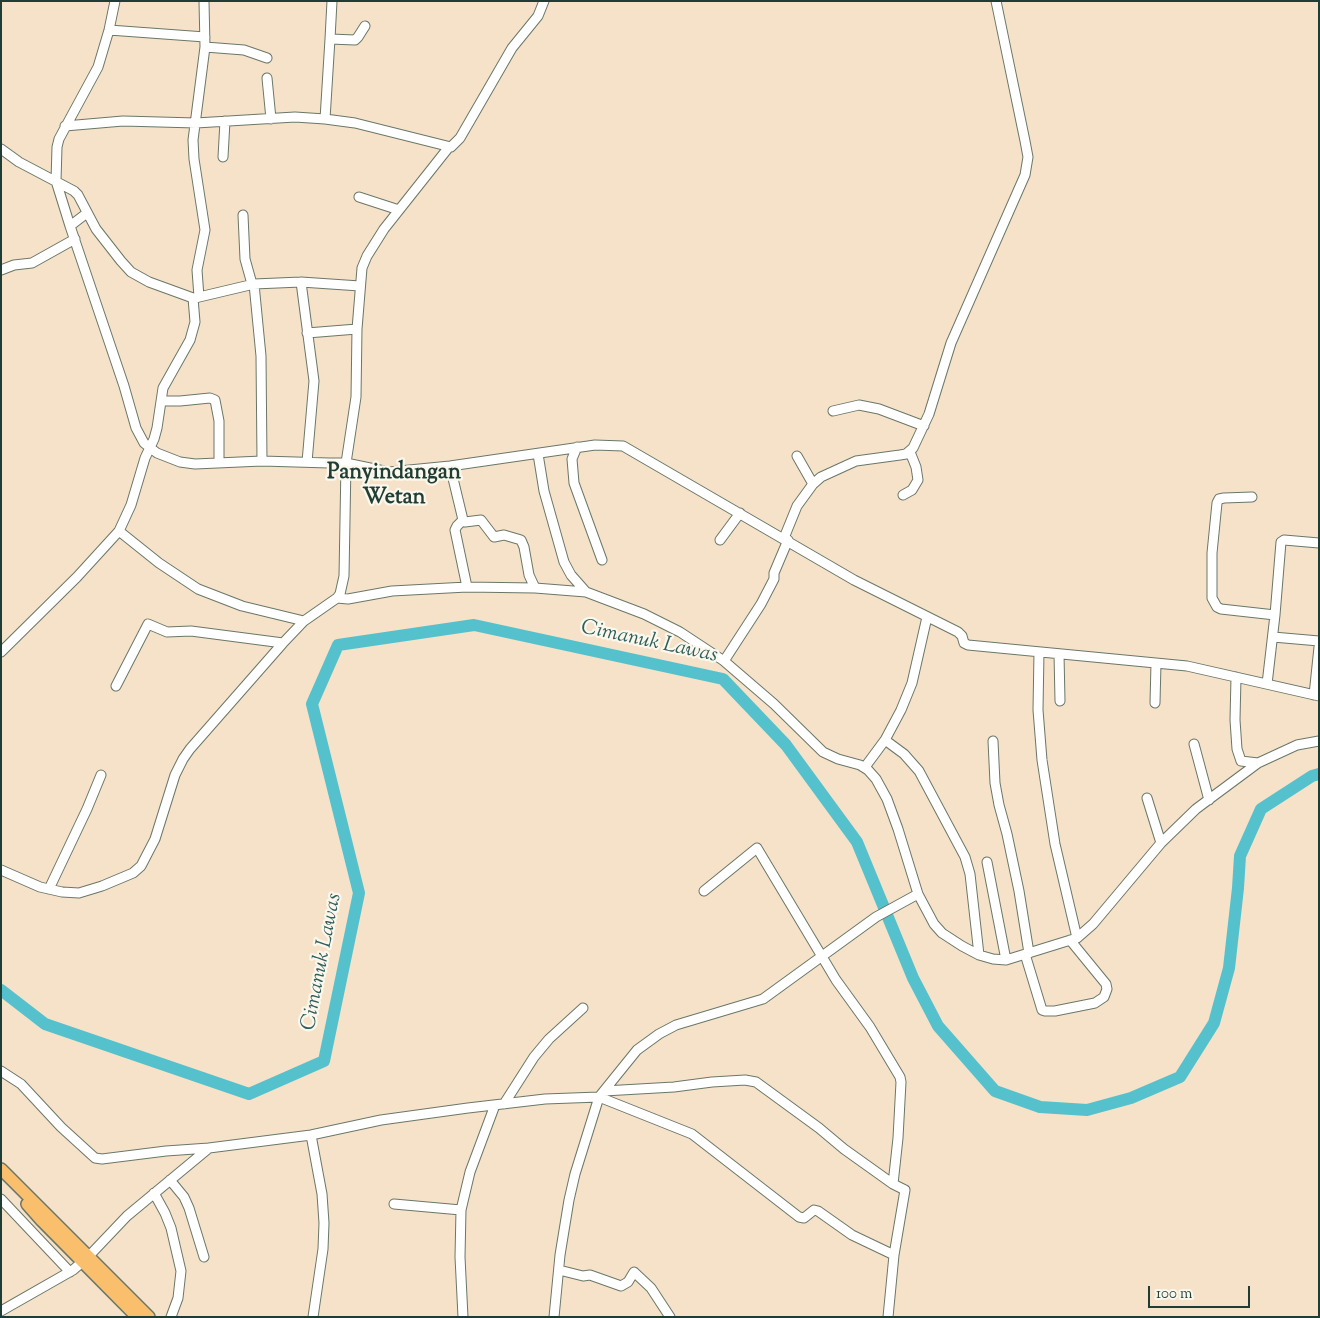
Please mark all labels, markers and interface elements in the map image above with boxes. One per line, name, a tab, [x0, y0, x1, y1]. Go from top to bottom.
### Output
district label: Panyindangan Wetan	[327, 461, 461, 512]
water label: Cimanuk Lawas	[578, 616, 720, 670]
water label: Cimanuk Lawas	[297, 891, 349, 1033]
scale bar	[1150, 1276, 1252, 1308]
text: 100 m	[1156, 1284, 1192, 1305]

